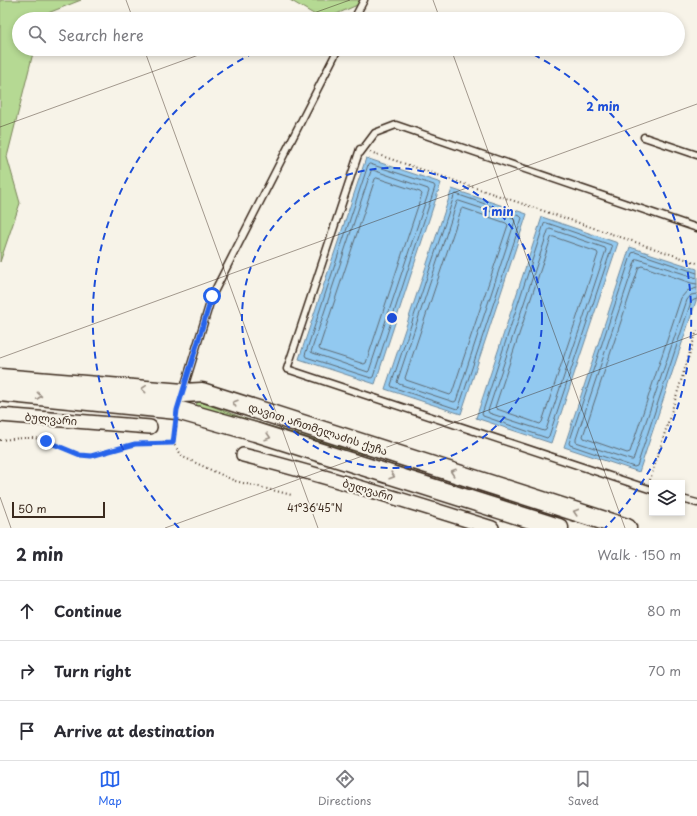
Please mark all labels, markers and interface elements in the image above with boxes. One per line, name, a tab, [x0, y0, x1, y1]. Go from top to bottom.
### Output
search box	[12, 12, 685, 56]
icon: search	[26, 23, 48, 45]
text: Search here	[58, 23, 144, 46]
text: 2 min	[586, 97, 620, 115]
text: 1 min	[482, 202, 514, 220]
route start	[203, 287, 221, 305]
centre of rings	[385, 311, 399, 325]
one-way arrow	[141, 385, 147, 394]
one-way arrow	[36, 391, 42, 400]
street label: დავით ართმელაძის ქუჩა	[246, 398, 390, 459]
one-way arrow	[232, 399, 239, 408]
street label: ბულვარი	[24, 408, 78, 429]
route end	[37, 432, 55, 450]
one-way arrow	[265, 432, 272, 440]
one-way arrow	[449, 468, 456, 477]
one-way arrow	[389, 471, 396, 479]
street label: ბულვარი	[341, 474, 396, 505]
map controls	[649, 480, 685, 516]
button: layers	[649, 480, 685, 516]
scale bar	[12, 500, 105, 519]
text: 50 m	[18, 500, 47, 517]
text: 41°36'45"N	[287, 500, 343, 515]
one-way arrow	[573, 508, 580, 517]
text: 2 min	[16, 541, 63, 567]
text: Walk · 150 m	[597, 545, 681, 564]
text: Continue	[54, 599, 122, 622]
icon: ahead	[16, 600, 38, 622]
text: 80 m	[647, 601, 681, 620]
text: Turn right	[54, 659, 131, 682]
icon: right	[16, 660, 38, 682]
text: 70 m	[648, 661, 681, 680]
text: Arrive at destination	[54, 719, 215, 742]
icon: arrive	[16, 720, 38, 742]
tab: Map	[98, 768, 122, 809]
tab: Directions	[318, 768, 371, 809]
tab: Saved	[568, 768, 599, 809]

